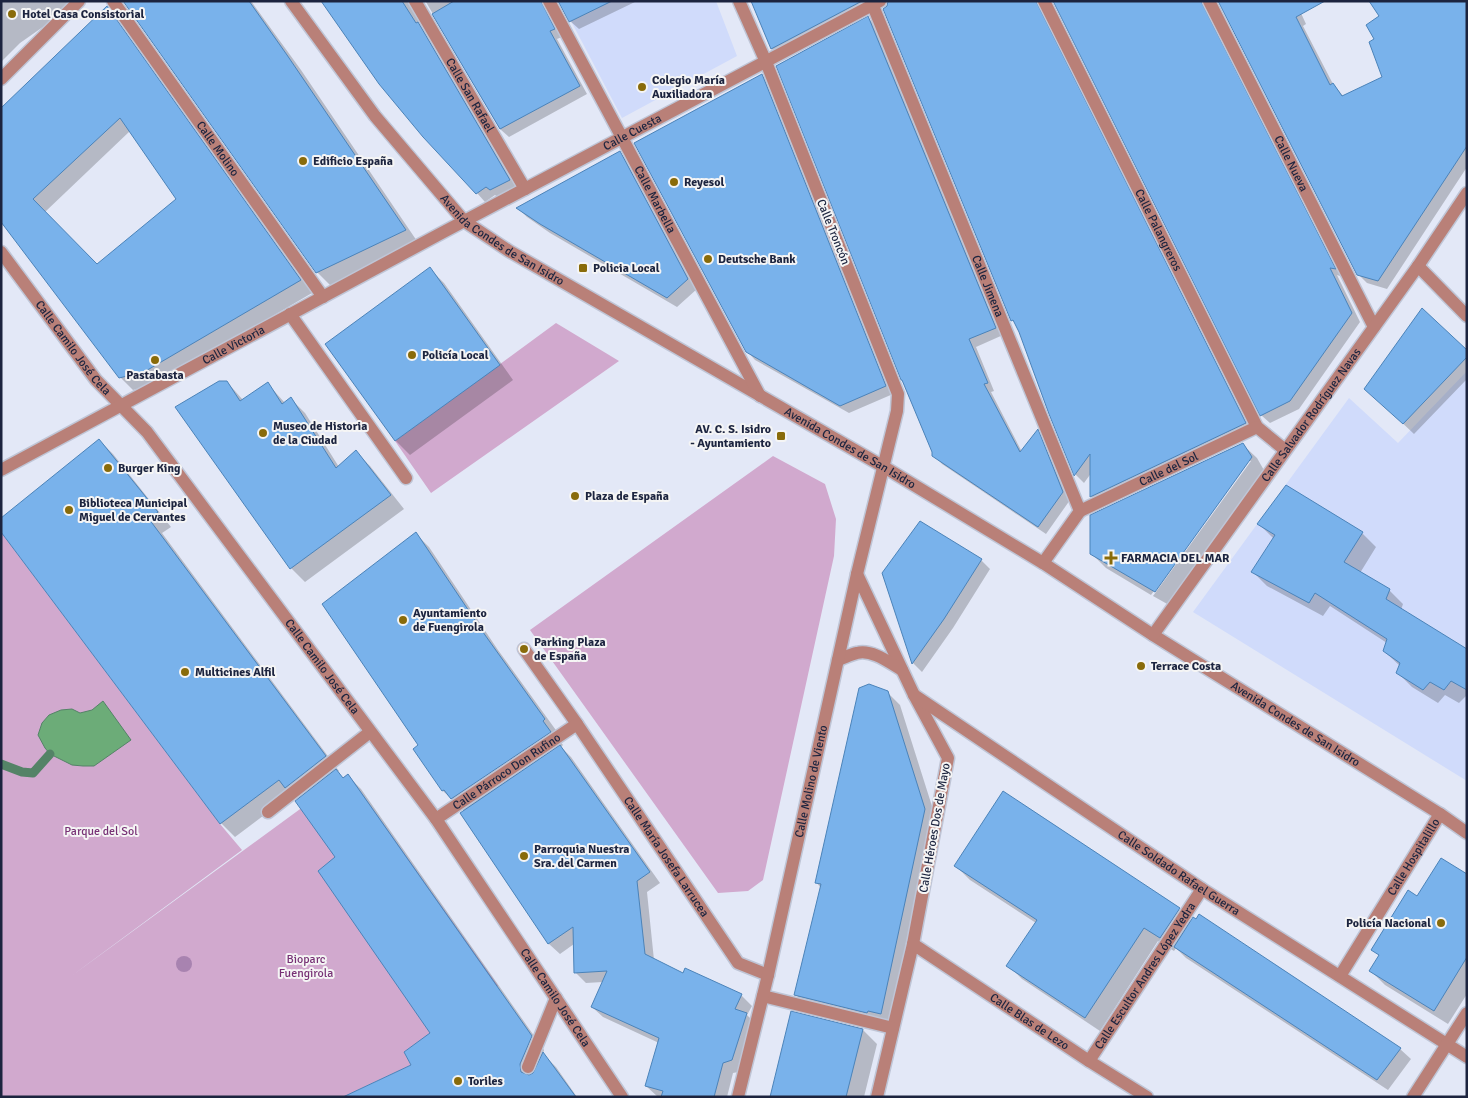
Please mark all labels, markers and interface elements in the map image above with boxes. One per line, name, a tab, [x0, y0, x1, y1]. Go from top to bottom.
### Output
place label: Hotel Casa Consistorial	[22, 7, 145, 22]
marker: Hotel Casa Consistorial	[6, 8, 18, 20]
street label: Calle San Rafael	[442, 55, 498, 135]
place label: Colegio María Auxiliadora	[652, 73, 725, 102]
marker: Colegio María Auxiliadora	[636, 81, 648, 93]
street label: Calle Cuesta	[600, 111, 664, 154]
street label: Calle Molino	[193, 118, 242, 179]
street label: Calle Nueva	[1271, 133, 1312, 194]
place label: Edificio España	[313, 154, 393, 169]
marker: Edificio España	[297, 155, 309, 167]
street label: Calle Marbella	[631, 163, 679, 236]
place label: Reyesol	[684, 175, 724, 190]
marker: Reyesol	[668, 176, 680, 188]
street label: Calle Palangreros	[1132, 186, 1185, 274]
street label: Avenida Condes de San Isidro	[437, 191, 567, 289]
street label: Calle Troncón	[813, 197, 853, 267]
place label: Deutsche Bank	[718, 252, 796, 267]
marker: Deutsche Bank	[702, 253, 714, 265]
street label: Calle Jimena	[968, 253, 1007, 319]
place label: Policia Local	[593, 261, 660, 276]
marker: Policia Local	[577, 262, 589, 274]
street label: Calle Camilo José Cela	[32, 298, 114, 398]
street label: Calle Victoria	[200, 322, 267, 368]
street label: Calle Salvador Rodríguez Navas	[1258, 345, 1364, 485]
place label: Policía Local	[422, 348, 489, 363]
marker: Policía Local	[406, 349, 418, 361]
marker: Pastabasta	[149, 354, 161, 366]
place label: Pastabasta	[126, 368, 184, 383]
street label: Avenida Condes de San Isidro	[782, 404, 919, 492]
place label: Museo de Historia de la Ciudad	[273, 419, 367, 448]
place label: AV. C. S. Isidro - Ayuntamiento	[690, 422, 771, 451]
marker: Museo de Historia de la Ciudad	[257, 427, 269, 439]
marker: AV. C. S. Isidro - Ayuntamiento	[775, 430, 787, 442]
street label: Calle del Sol	[1137, 448, 1201, 489]
place label: Burger King	[118, 461, 181, 476]
marker: Burger King	[102, 462, 114, 474]
place label: Plaza de España	[585, 489, 669, 504]
marker: Plaza de España	[569, 490, 581, 502]
place label: Biblioteca Municipal Miguel de Cervantes	[79, 496, 187, 525]
marker: Biblioteca Municipal Miguel de Cervantes	[63, 504, 75, 516]
place label: FARMACIA DEL MAR	[1121, 551, 1230, 566]
marker: FARMACIA DEL MAR	[1105, 552, 1117, 564]
place label: Ayuntamiento de Fuengirola	[413, 606, 487, 635]
marker: Ayuntamiento de Fuengirola	[397, 614, 409, 626]
street label: Calle Camilo José Cela	[282, 616, 363, 717]
place label: Parking Plaza de España	[534, 635, 606, 664]
marker: Parking Plaza de España	[518, 643, 530, 655]
place label: Terrace Costa	[1151, 659, 1221, 674]
marker: Terrace Costa	[1135, 660, 1147, 672]
place label: Multicines Alfil	[195, 665, 276, 680]
marker: Multicines Alfil	[179, 666, 191, 678]
street label: Avenida Condes de San Isidro	[1228, 678, 1363, 770]
street label: Calle Molino de Viento	[791, 724, 831, 839]
street label: Calle Párroco Don Rufino	[450, 730, 563, 813]
street label: Calle Héroes Dos de Mayo	[916, 762, 954, 894]
street label: Calle María Josefa Larrucea	[620, 794, 712, 920]
street label: Calle Hospitalillo	[1384, 815, 1443, 898]
park label: Parque del Sol	[64, 824, 138, 839]
street label: Calle Soldado Rafael Guerra	[1115, 827, 1243, 919]
place label: Parroquia Nuestra Sra. del Carmen	[534, 842, 630, 871]
marker: Parroquia Nuestra Sra. del Carmen	[518, 850, 530, 862]
street label: Calle Escultor Andres López Yedra	[1091, 899, 1199, 1052]
place label: Policía Nacional	[1346, 916, 1431, 931]
marker: Policía Nacional	[1435, 917, 1447, 929]
street label: Calle Camilo José Cela	[517, 945, 594, 1050]
park label: Bioparc Fuengirola	[279, 952, 333, 981]
street label: Calle Blas de Lezo	[987, 990, 1072, 1053]
place label: Toriles	[468, 1074, 504, 1089]
marker: Toriles	[452, 1075, 464, 1087]

